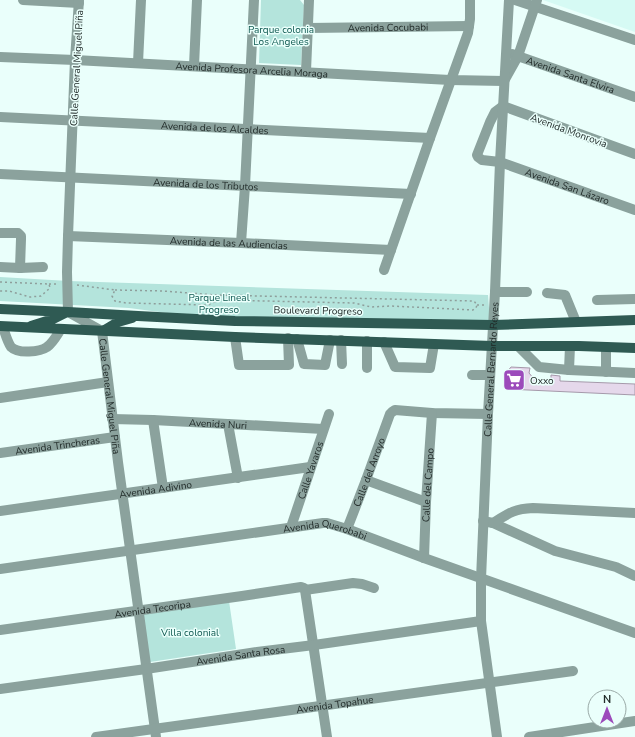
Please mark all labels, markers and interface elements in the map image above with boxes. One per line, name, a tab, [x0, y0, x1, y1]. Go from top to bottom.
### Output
street label: Calle General Miguel Piña	[67, 10, 87, 127]
street label: Avenida Cocubabi	[348, 21, 428, 36]
park label: Parque colonia Los Angeles	[248, 23, 314, 49]
street label: Avenida Santa Elvira	[524, 53, 616, 97]
street label: Avenida Profesora Arcelia Moraga	[175, 59, 328, 81]
street label: Avenida Monrovia	[528, 111, 609, 151]
street label: Avenida de los Alcaldes	[160, 119, 269, 138]
street label: Avenida San Lázaro	[523, 165, 612, 209]
street label: Avenida de los Tributos	[153, 175, 259, 195]
street label: Avenida de las Audiencias	[170, 234, 288, 253]
park label: Parque Lineal Progreso	[188, 291, 250, 317]
street label: Calle General Bernardo Reyes	[481, 301, 502, 437]
street label: Boulevard Progreso	[273, 303, 363, 319]
street label: Calle General Miguel Piña	[95, 338, 123, 455]
supermarket icon: Oxxo	[501, 367, 527, 393]
place label: Oxxo	[530, 374, 554, 388]
street label: Avenida Nuri	[188, 416, 247, 433]
street label: Avenida Trincheras	[14, 433, 101, 459]
street label: Calle del Arroyo	[350, 435, 389, 509]
street label: Calle Yavaros	[295, 439, 327, 501]
street label: Calle del Campo	[419, 447, 438, 522]
street label: Avenida Adivino	[118, 478, 193, 502]
street label: Avenida Querobabi	[282, 517, 369, 544]
street label: Avenida Tecoripa	[114, 597, 192, 622]
park label: Villa colonial	[160, 626, 219, 640]
street label: Avenida Santa Rosa	[195, 643, 286, 669]
north arrow	[587, 689, 627, 729]
text: N	[603, 692, 611, 707]
street label: Avenida Topahue	[295, 693, 374, 717]

